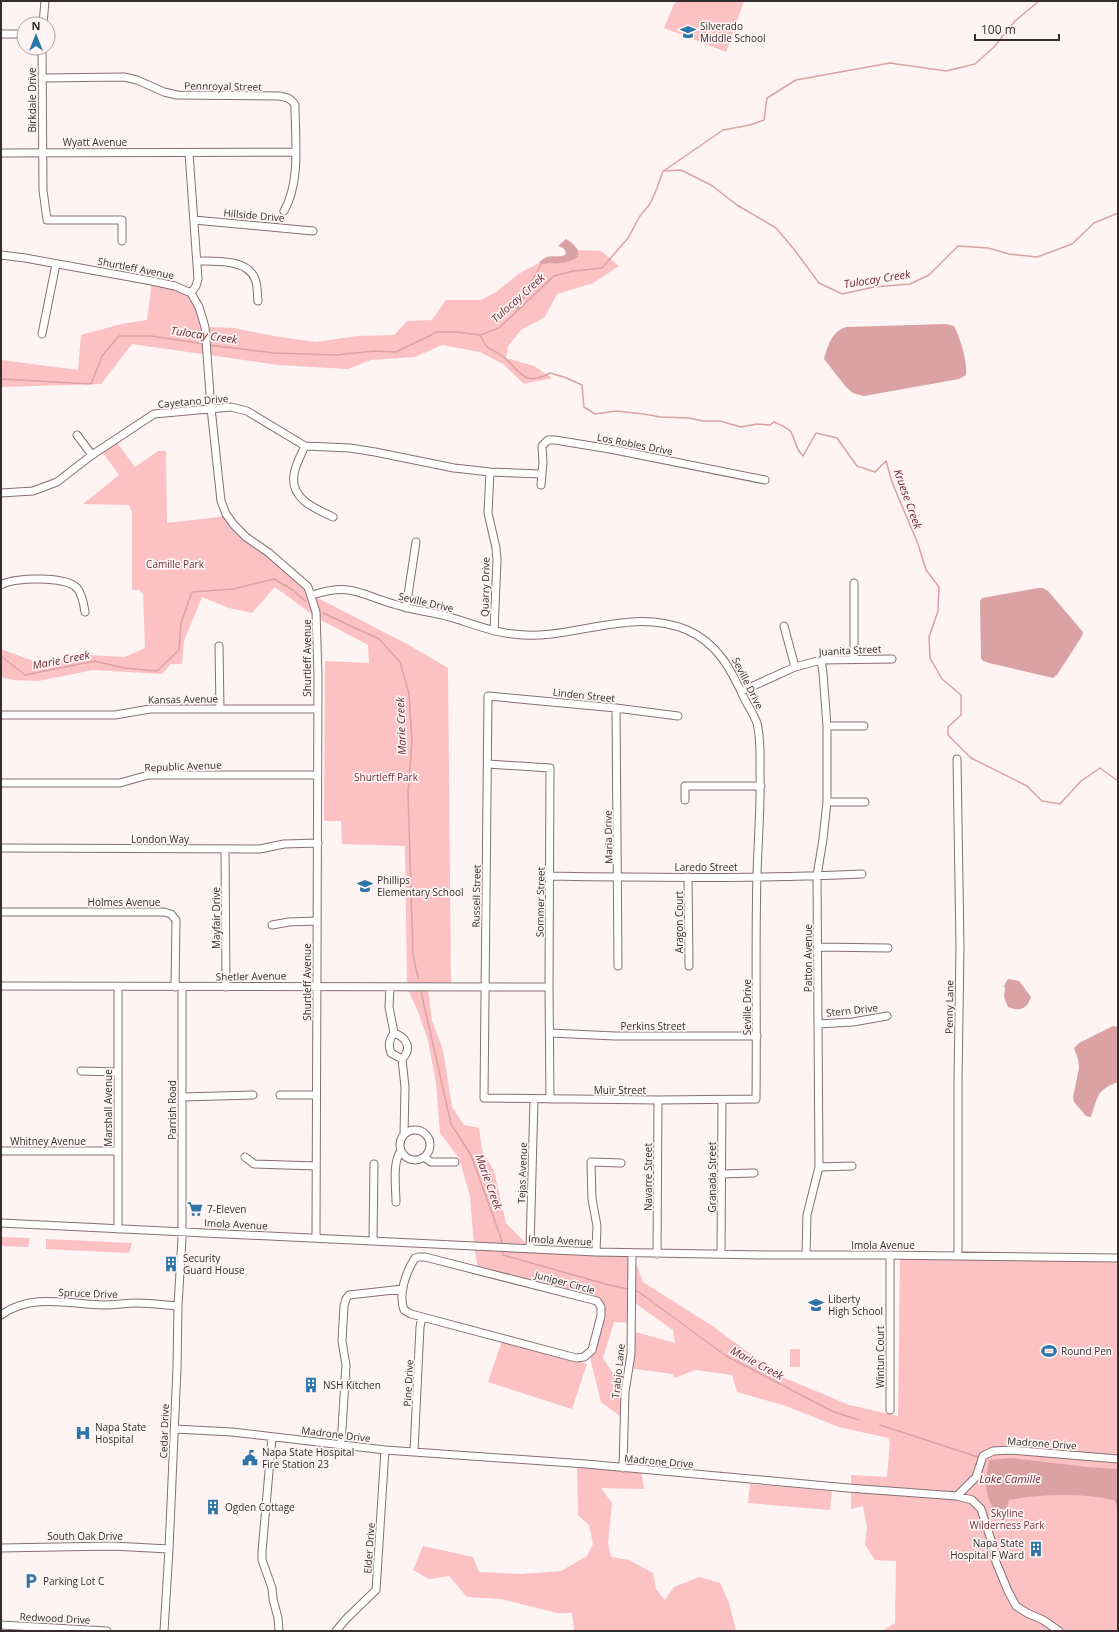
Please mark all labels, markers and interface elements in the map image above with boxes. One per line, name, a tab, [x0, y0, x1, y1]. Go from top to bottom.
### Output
north arrow	[16, 16, 56, 56]
scale bar	[975, 16, 1059, 42]
text: N	[32, 18, 40, 33]
place label: Silverado Middle School	[700, 19, 765, 45]
text: 100 m	[981, 21, 1016, 38]
school or university icon: Silverado Middle School	[679, 23, 697, 41]
street label: Birkdale Drive	[25, 67, 39, 133]
street label: Pennroyal Street	[184, 78, 262, 94]
street label: Wyatt Avenue	[63, 135, 128, 149]
street label: Hillside Drive	[223, 205, 285, 225]
street label: Shurtleff Avenue	[97, 254, 176, 282]
water label: Tulocay Creek	[843, 266, 912, 291]
water label: Tulocay Creek	[488, 269, 548, 326]
water label: Tulocay Creek	[170, 322, 239, 347]
street label: Cayetano Drive	[157, 391, 229, 411]
street label: Los Robles Drive	[596, 430, 674, 458]
water label: Kruese Creek	[891, 467, 926, 531]
park label: Camille Park	[146, 557, 205, 571]
street label: Quarry Drive	[477, 557, 493, 617]
street label: Seville Drive	[397, 589, 455, 615]
street label: Shurtleff Avenue	[300, 619, 314, 697]
street label: Juanita Street	[817, 641, 882, 659]
water label: Marie Creek	[31, 646, 91, 672]
street label: Seville Drive	[729, 655, 767, 712]
street label: Linden Street	[552, 685, 616, 705]
street label: Kansas Avenue	[148, 691, 219, 707]
water label: Marie Creek	[392, 696, 409, 755]
street label: Republic Avenue	[144, 758, 222, 774]
park label: Shurtleff Park	[354, 770, 419, 784]
street label: Maria Drive	[601, 810, 615, 864]
street label: London Way	[131, 832, 190, 846]
street label: Laredo Street	[674, 860, 738, 874]
street label: Russell Street	[468, 864, 484, 928]
street label: Sommer Street	[532, 866, 548, 937]
place label: Phillips Elementary School	[377, 873, 463, 899]
school or university icon: Phillips Elementary School	[356, 877, 374, 895]
street label: Mayfair Drive	[209, 887, 223, 949]
street label: Aragon Court	[672, 890, 686, 953]
street label: Holmes Avenue	[88, 895, 161, 909]
street label: Patton Avenue	[801, 923, 815, 992]
street label: Shurtleff Avenue	[300, 943, 314, 1021]
street label: Shetler Avenue	[216, 968, 287, 984]
street label: Seville Drive	[740, 978, 754, 1035]
street label: Penny Lane	[942, 979, 956, 1034]
street label: Stern Drive	[825, 1000, 879, 1020]
street label: Perkins Street	[621, 1019, 686, 1033]
street label: Marshall Avenue	[101, 1069, 115, 1147]
street label: Parrish Road	[165, 1080, 179, 1140]
street label: Muir Street	[594, 1083, 647, 1097]
street label: Whitney Avenue	[10, 1134, 86, 1148]
street label: Granada Street	[705, 1141, 719, 1212]
street label: Tejas Avenue	[514, 1142, 530, 1204]
street label: Navarre Street	[641, 1143, 655, 1211]
water label: Marie Creek	[472, 1152, 507, 1212]
supermarket icon: 7-Eleven	[186, 1200, 204, 1218]
place label: 7-Eleven	[207, 1202, 246, 1216]
street label: Imola Avenue	[204, 1215, 268, 1233]
street label: Imola Avenue	[528, 1231, 592, 1249]
street label: Imola Avenue	[851, 1238, 915, 1252]
place label: Security Guard House	[183, 1251, 245, 1277]
building icon: Security Guard House	[162, 1255, 180, 1273]
street label: Juniper Circle	[532, 1267, 597, 1297]
street label: Spruce Drive	[58, 1285, 118, 1301]
place label: Liberty High School	[828, 1292, 883, 1318]
school or university icon: Liberty High School	[807, 1296, 825, 1314]
street label: Wintun Court	[873, 1325, 887, 1388]
water label: Marie Creek	[728, 1342, 787, 1383]
sports icon: Round Pen	[1040, 1342, 1058, 1360]
street label: Trabjo Lane	[608, 1343, 628, 1399]
place label: Round Pen	[1061, 1344, 1112, 1358]
street label: Pine Drive	[400, 1359, 416, 1407]
building icon: NSH Kitchen	[302, 1376, 320, 1394]
place label: NSH Kitchen	[323, 1378, 381, 1392]
street label: Cedar Drive	[156, 1403, 172, 1459]
place label: Napa State Hospital	[95, 1420, 147, 1446]
street label: Madrone Drive	[301, 1423, 372, 1445]
hospital icon: Napa State Hospital	[74, 1424, 92, 1442]
street label: Madrone Drive	[1007, 1434, 1078, 1452]
place label: Napa State Hospital Fire Station 23	[262, 1445, 354, 1471]
public building icon: Napa State Hospital Fire Station 23	[241, 1449, 259, 1467]
street label: Madrone Drive	[624, 1451, 695, 1471]
water label: Lake Camille	[979, 1471, 1041, 1486]
building icon: Ogden Cottage	[204, 1498, 222, 1516]
place label: Ogden Cottage	[225, 1500, 295, 1514]
park label: Skyline Wilderness Park	[970, 1506, 1045, 1532]
street label: Elder Drive	[360, 1522, 378, 1574]
street label: South Oak Drive	[47, 1529, 123, 1543]
place label: Napa State Hospital F Ward	[950, 1536, 1024, 1562]
building icon: Napa State Hospital F Ward	[1027, 1540, 1045, 1558]
parking icon: Parking Lot C	[22, 1572, 40, 1590]
place label: Parking Lot C	[43, 1574, 104, 1588]
street label: Redwood Drive	[19, 1609, 91, 1627]

